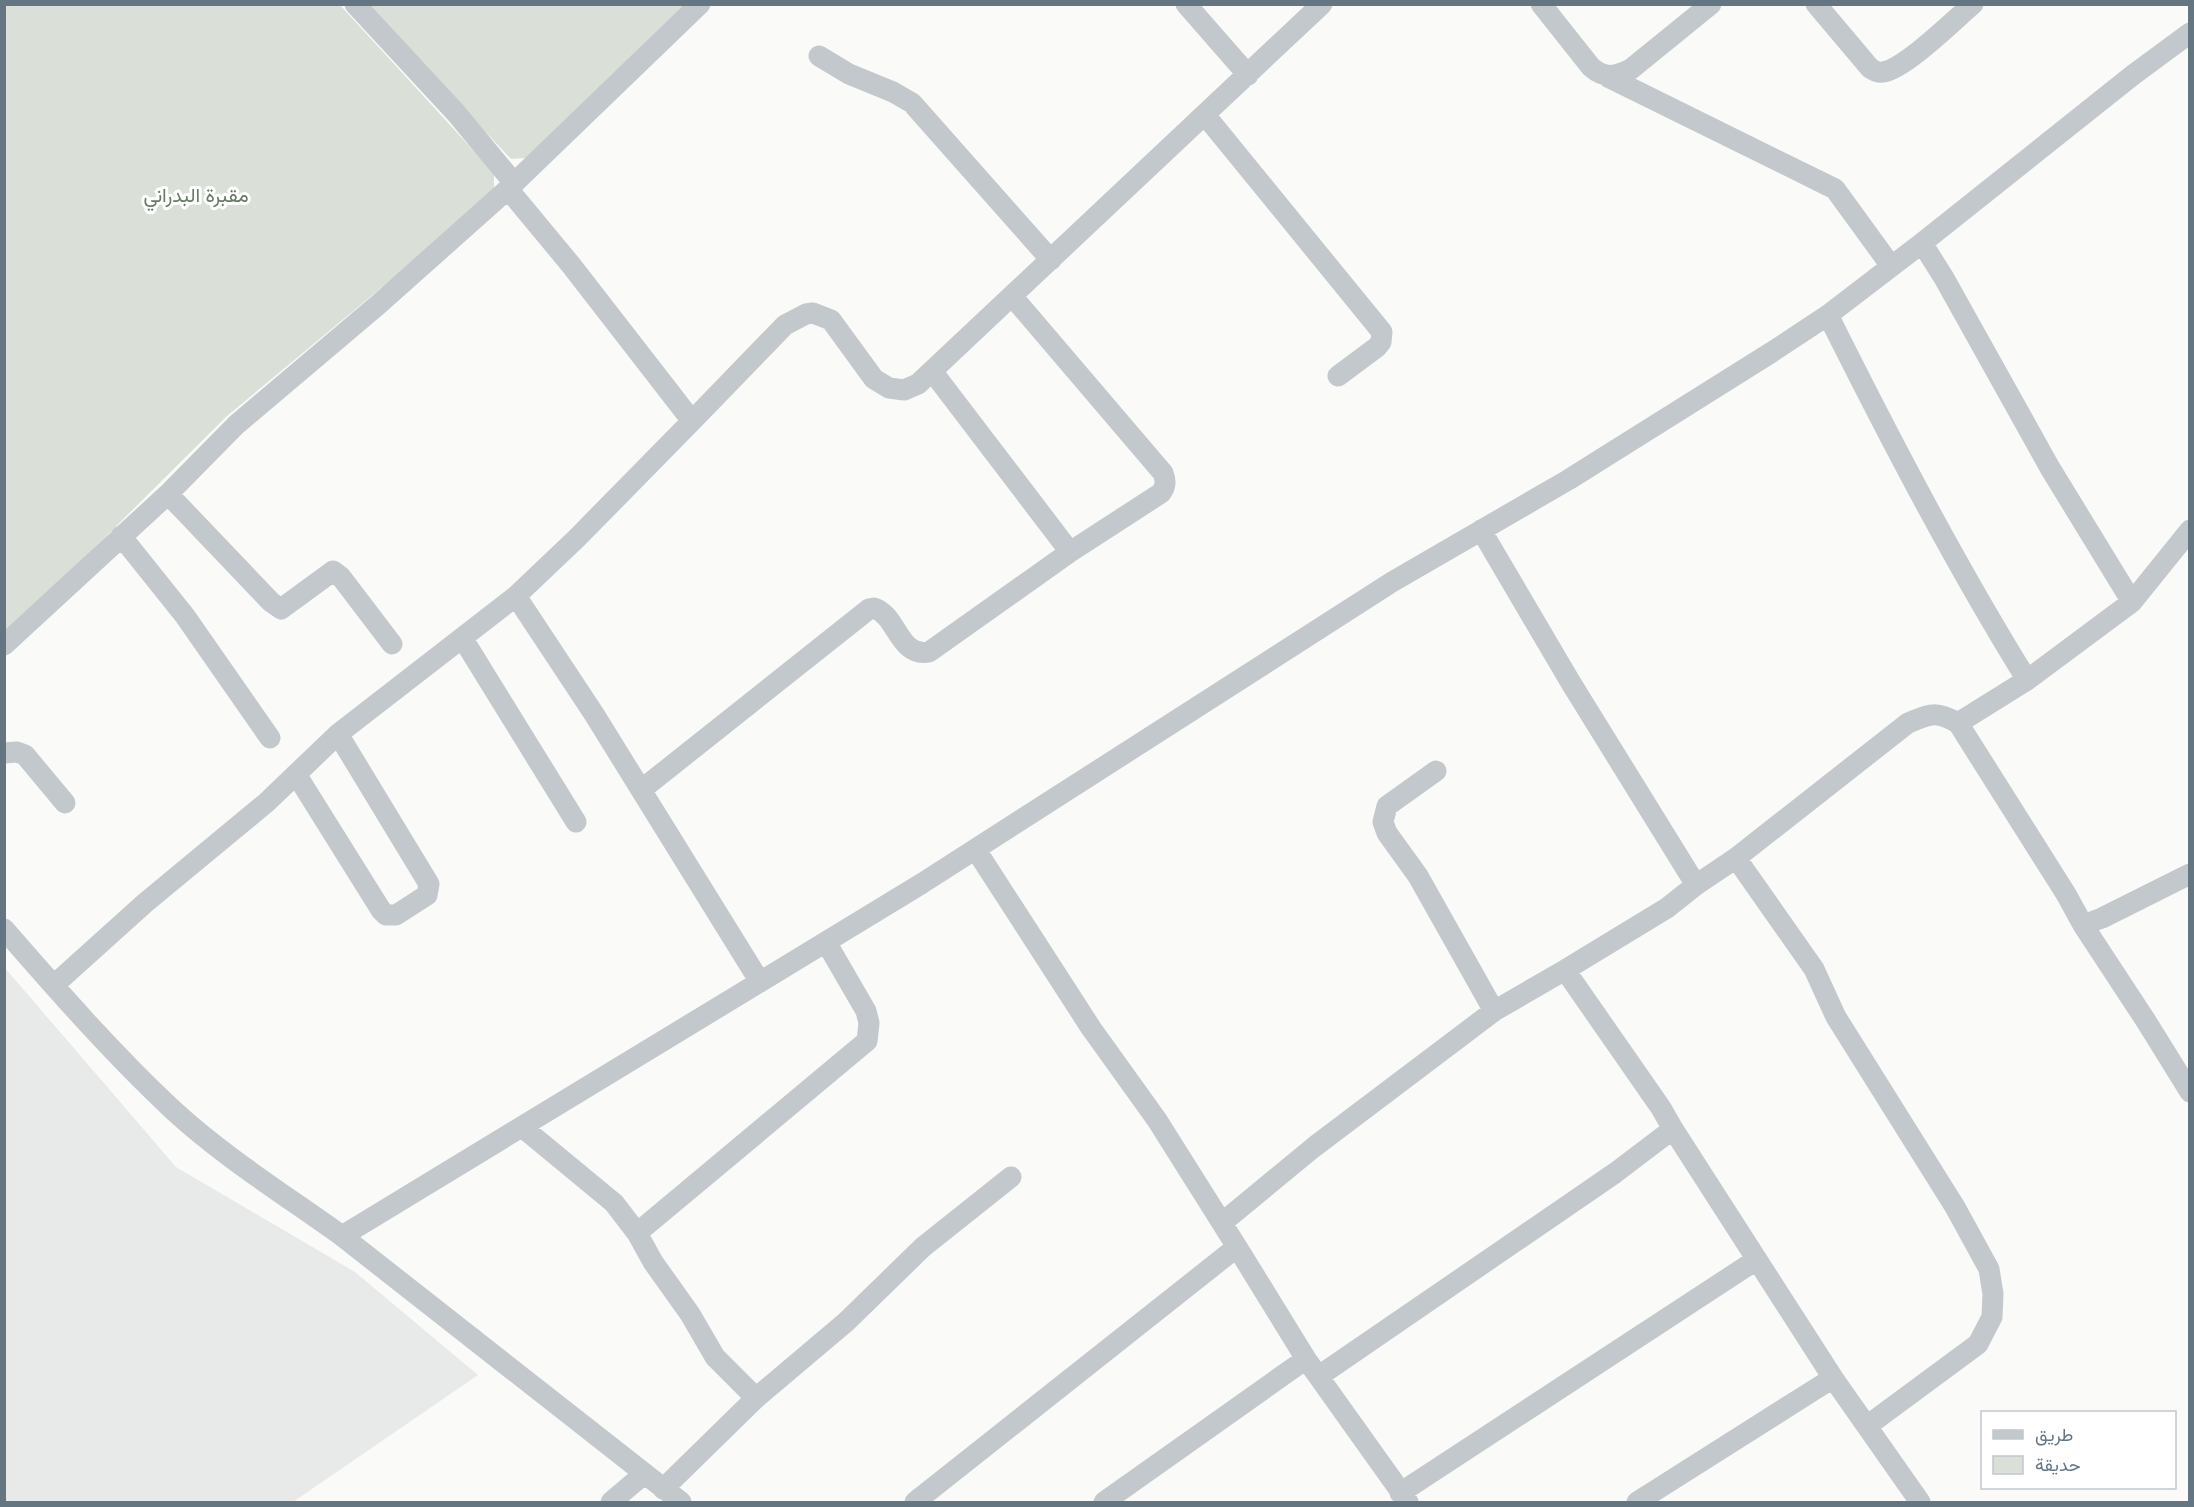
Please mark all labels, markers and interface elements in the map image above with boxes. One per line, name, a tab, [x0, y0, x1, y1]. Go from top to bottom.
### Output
park label: مقبرة البدراني	[143, 182, 249, 212]
legend	[1981, 1411, 2176, 1489]
text: طريق	[2035, 1423, 2073, 1447]
text: حديقة	[2035, 1453, 2081, 1477]

